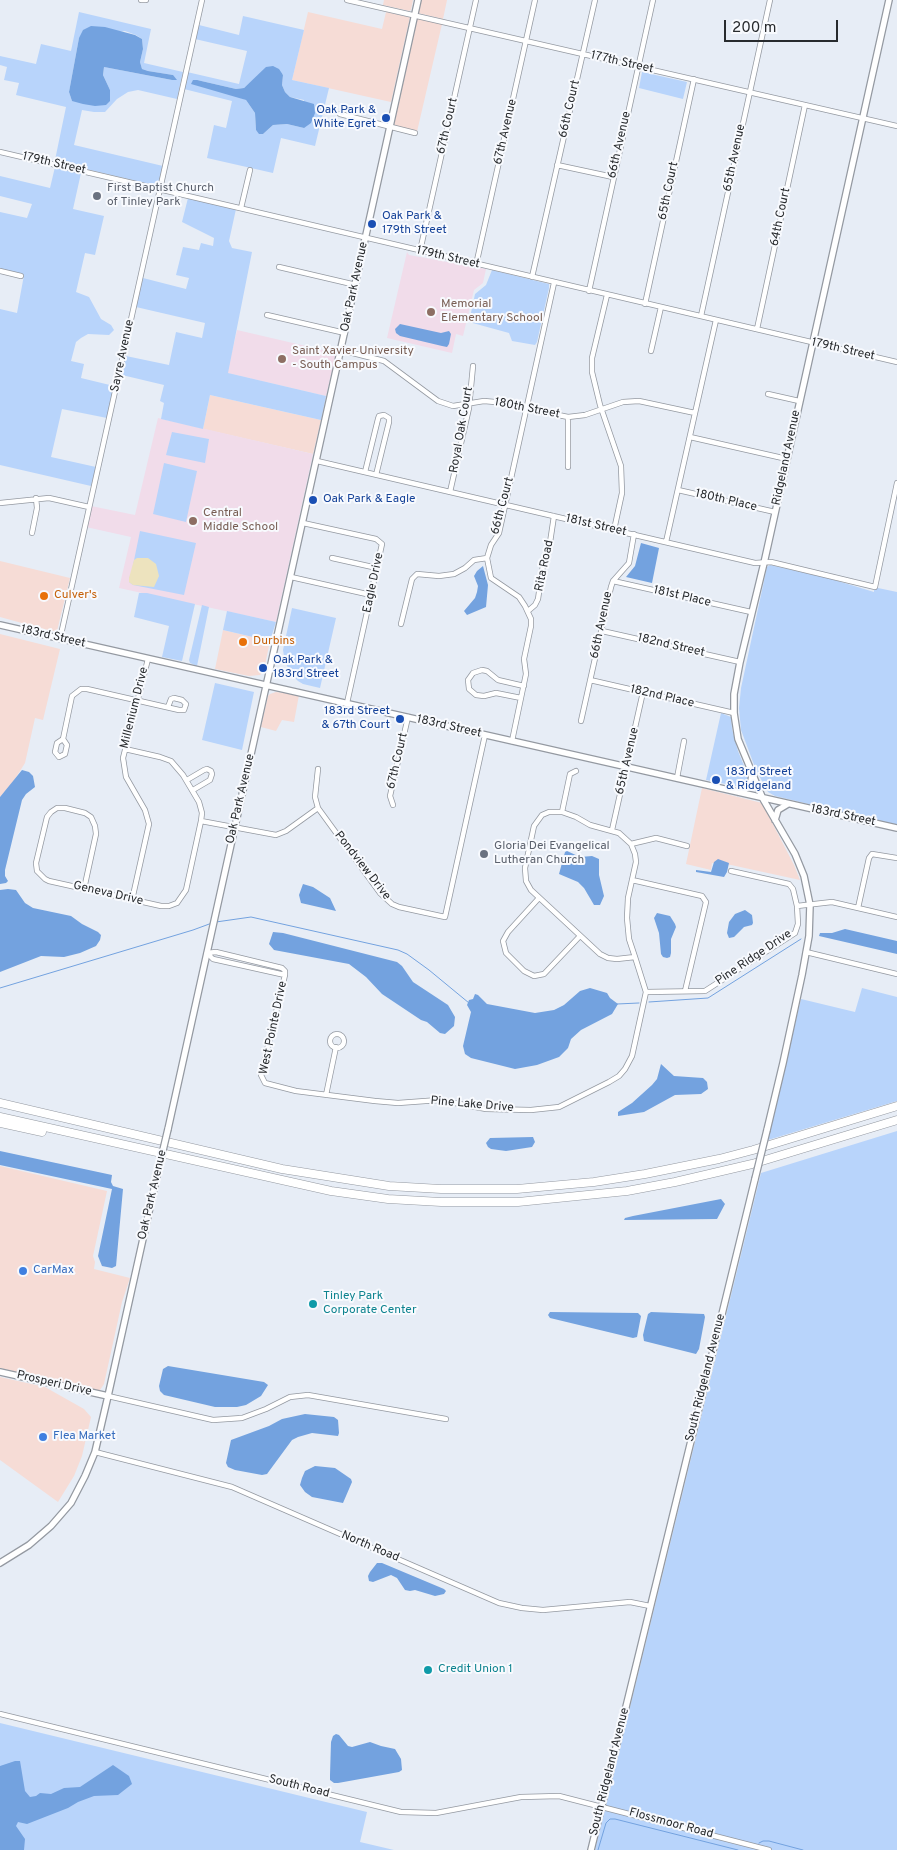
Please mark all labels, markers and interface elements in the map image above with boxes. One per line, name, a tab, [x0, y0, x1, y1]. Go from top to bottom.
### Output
scale bar	[727, 10, 841, 42]
text: 200 m	[732, 19, 777, 38]
street label: 177th Street	[589, 49, 655, 77]
street label: 66th Court	[556, 79, 584, 139]
street label: 67th Court	[435, 96, 461, 156]
street label: 67th Avenue	[491, 98, 521, 166]
place label: Oak Park & White Egret	[314, 104, 376, 132]
street label: 66th Avenue	[605, 110, 635, 180]
marker: Oak Park & White Egret	[380, 112, 392, 124]
street label: 65th Avenue	[721, 123, 749, 193]
street label: 179th Street	[21, 150, 87, 178]
street label: 65th Court	[656, 161, 682, 221]
place label: First Baptist Church of Tinley Park	[107, 182, 214, 210]
street label: 64th Court	[768, 187, 794, 247]
marker: First Baptist Church of Tinley Park	[91, 190, 103, 202]
place label: Oak Park & 179th Street	[382, 210, 447, 238]
marker: Oak Park & 179th Street	[366, 218, 378, 230]
street label: Oak Park Avenue	[338, 241, 372, 333]
street label: 179th Street	[415, 244, 481, 272]
place label: Memorial Elementary School	[441, 298, 543, 326]
marker: Memorial Elementary School	[425, 306, 437, 318]
street label: Sayre Avenue	[108, 318, 138, 394]
street label: 179th Street	[810, 336, 876, 364]
place label: Saint Xavier University - South Campus	[292, 345, 414, 373]
marker: Saint Xavier University - South Campus	[276, 353, 288, 365]
street label: Royal Oak Court	[447, 386, 477, 474]
street label: 180th Street	[493, 396, 561, 422]
street label: Ridgeland Avenue	[770, 409, 804, 507]
street label: 66th Court	[488, 476, 518, 536]
street label: 180th Place	[694, 487, 758, 515]
place label: Oak Park & Eagle	[323, 493, 416, 507]
marker: Oak Park & Eagle	[307, 494, 319, 506]
place label: Central Middle School	[203, 507, 278, 535]
street label: 181st Street	[564, 512, 628, 540]
marker: Central Middle School	[187, 515, 199, 527]
street label: Rita Road	[533, 539, 557, 593]
street label: Eagle Drive	[361, 552, 387, 614]
street label: 181st Place	[652, 583, 712, 611]
place label: Culver's	[54, 589, 97, 603]
marker: Culver's	[38, 590, 50, 602]
street label: 66th Avenue	[588, 590, 616, 660]
street label: 183rd Street	[19, 623, 87, 651]
street label: 182nd Street	[636, 631, 706, 661]
place label: Durbins	[253, 635, 295, 649]
marker: Durbins	[237, 636, 249, 648]
place label: Oak Park & 183rd Street	[273, 654, 339, 682]
marker: Oak Park & 183rd Street	[257, 662, 269, 674]
street label: Millenium Drive	[118, 666, 152, 750]
street label: 182nd Place	[629, 683, 695, 711]
place label: 183rd Street & 67th Court	[322, 705, 390, 733]
marker: 183rd Street & 67th Court	[394, 713, 406, 725]
street label: 183rd Street	[415, 713, 483, 741]
street label: 65th Avenue	[613, 726, 643, 796]
street label: 67th Court	[385, 731, 411, 791]
street label: Oak Park Avenue	[224, 753, 258, 845]
place label: 183rd Street & Ridgeland	[726, 766, 792, 794]
marker: 183rd Street & Ridgeland	[710, 774, 722, 786]
street label: 183rd Street	[809, 802, 877, 830]
street label: Pondview Drive	[331, 829, 393, 903]
place label: Gloria Dei Evangelical Lutheran Church	[494, 840, 610, 868]
marker: Gloria Dei Evangelical Lutheran Church	[478, 848, 490, 860]
street label: Geneva Drive	[72, 879, 144, 909]
street label: Pine Ridge Drive	[713, 927, 795, 989]
street label: West Pointe Drive	[257, 980, 291, 1076]
street label: Pine Lake Drive	[430, 1094, 514, 1116]
street label: Oak Park Avenue	[136, 1149, 170, 1241]
place label: CarMax	[33, 1264, 74, 1278]
marker: CarMax	[17, 1265, 29, 1277]
place label: Tinley Park Corporate Center	[323, 1290, 417, 1318]
marker: Tinley Park Corporate Center	[307, 1298, 319, 1310]
street label: South Ridgeland Avenue	[683, 1312, 729, 1444]
street label: Prosperi Drive	[15, 1368, 93, 1400]
place label: Flea Market	[53, 1430, 116, 1444]
marker: Flea Market	[37, 1431, 49, 1443]
street label: North Road	[339, 1528, 401, 1566]
place label: Credit Union 1	[438, 1663, 513, 1677]
marker: Credit Union 1	[422, 1664, 434, 1676]
street label: South Ridgeland Avenue	[587, 1706, 633, 1838]
street label: South Road	[267, 1773, 331, 1801]
street label: Flossmoor Road	[627, 1806, 715, 1842]

